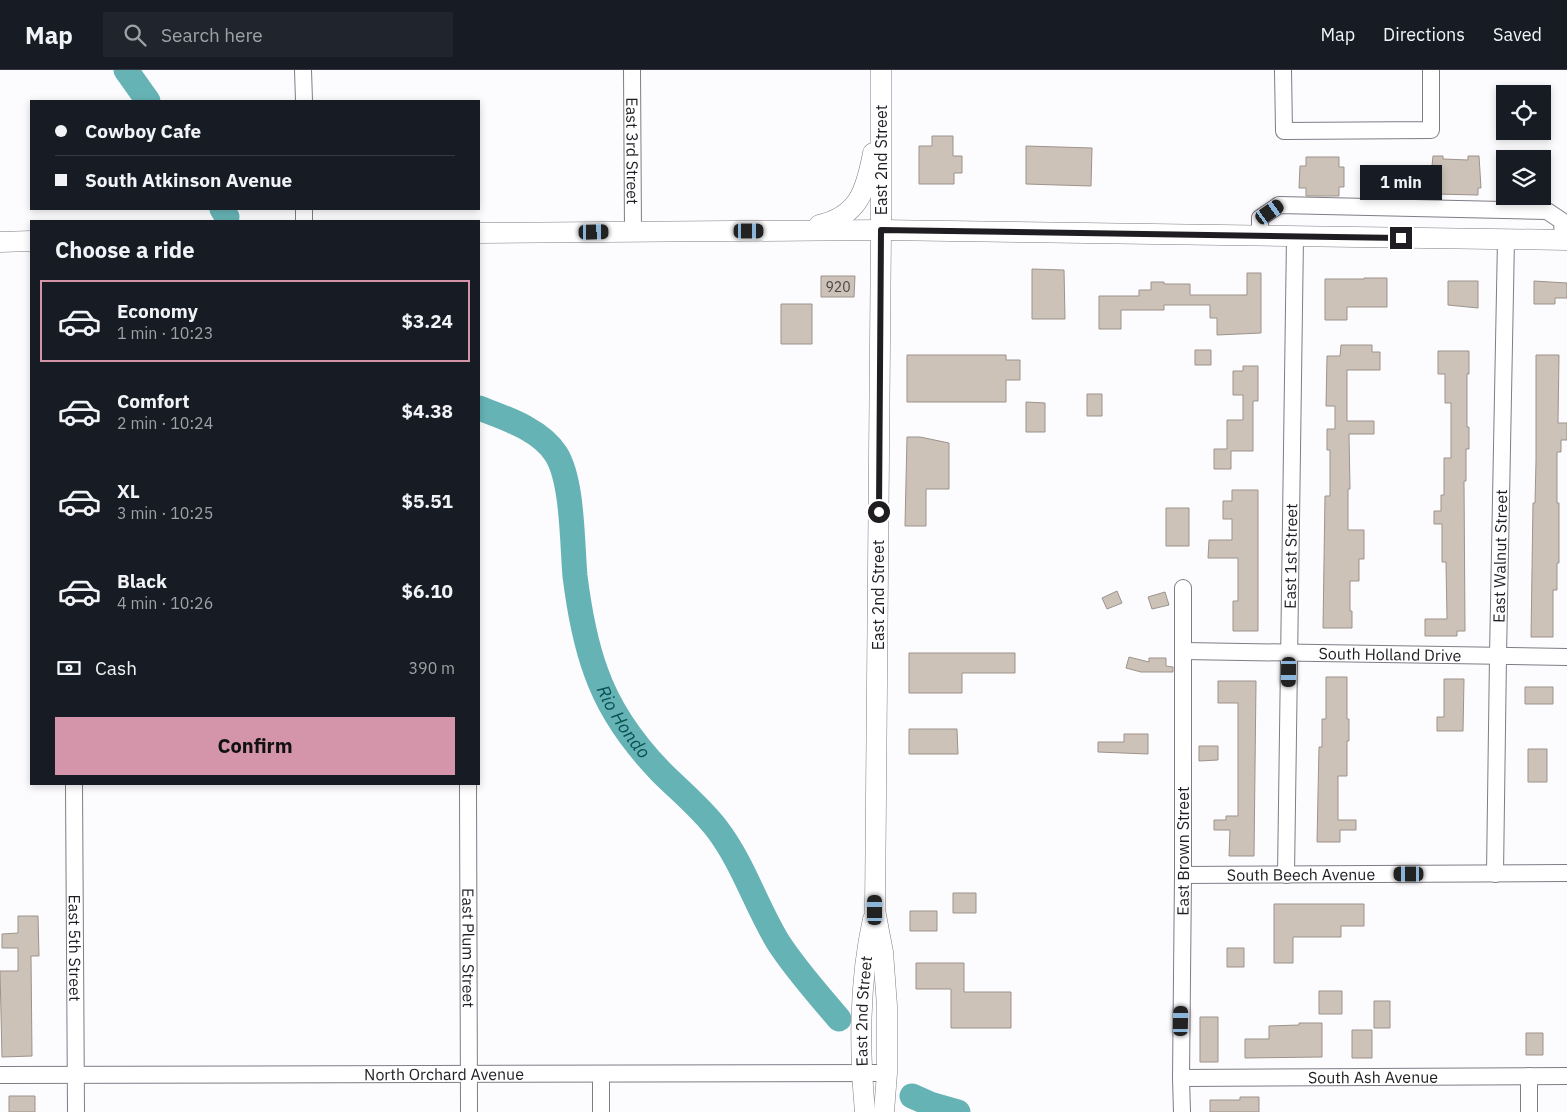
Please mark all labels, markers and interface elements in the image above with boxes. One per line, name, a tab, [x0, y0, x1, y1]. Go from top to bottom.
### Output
search box	[103, 12, 453, 57]
text: Map	[25, 19, 73, 51]
icon: search	[121, 21, 149, 49]
text: Search here	[161, 23, 263, 47]
text: Map	[1320, 23, 1355, 46]
text: Directions	[1383, 23, 1465, 46]
text: Saved	[1493, 23, 1542, 46]
map controls	[1496, 85, 1551, 205]
button: locate	[1496, 85, 1551, 140]
street label: East 3rd Street	[622, 97, 643, 205]
street label: East 2nd Street	[871, 105, 891, 215]
text: Cowboy Cafe	[85, 119, 201, 143]
button: layers	[1496, 150, 1551, 205]
callout: 1 min	[1360, 166, 1442, 200]
text: South Atkinson Avenue	[85, 168, 292, 192]
text: 1 min	[1380, 172, 1422, 192]
car	[1253, 197, 1286, 227]
car	[578, 224, 609, 240]
car	[734, 224, 764, 239]
route end	[1390, 227, 1412, 249]
text: Choose a ride	[55, 235, 195, 264]
house number: 920	[825, 278, 851, 296]
icon: car	[57, 299, 102, 344]
text: Economy	[117, 299, 198, 323]
text: $3.24	[401, 309, 453, 333]
text: 1 min · 10:23	[117, 323, 213, 343]
icon: car	[57, 389, 102, 434]
text: Comfort	[117, 389, 190, 413]
text: $4.38	[401, 399, 453, 423]
text: 2 min · 10:24	[117, 413, 213, 433]
icon: car	[57, 479, 102, 524]
text: XL	[117, 479, 140, 503]
text: $5.51	[401, 489, 453, 513]
street label: East Walnut Street	[1489, 489, 1511, 623]
route start	[868, 501, 890, 523]
text: 3 min · 10:25	[117, 503, 213, 523]
street label: East 1st Street	[1280, 503, 1301, 609]
street label: East 2nd Street	[868, 540, 888, 650]
icon: car	[57, 569, 102, 614]
text: Black	[117, 569, 167, 593]
text: $6.10	[401, 579, 453, 603]
text: 4 min · 10:26	[117, 593, 213, 613]
street label: South Holland Drive	[1318, 643, 1462, 665]
icon: cash	[55, 654, 83, 682]
text: Cash	[95, 656, 137, 680]
car	[1281, 657, 1296, 687]
text: 390 m	[408, 658, 455, 678]
water label: Rio Hondo	[592, 681, 656, 763]
button: Confirm	[55, 717, 455, 775]
street label: East Brown Street	[1173, 786, 1193, 916]
street label: South Beech Avenue	[1227, 864, 1375, 885]
car	[1394, 867, 1424, 882]
street label: East Plum Street	[458, 888, 479, 1008]
street label: East 5th Street	[65, 894, 85, 1002]
car	[867, 895, 882, 925]
street label: East 2nd Street	[851, 955, 876, 1067]
car	[1173, 1006, 1188, 1036]
street label: North Orchard Avenue	[364, 1064, 524, 1084]
street label: South Ash Avenue	[1308, 1067, 1438, 1087]

